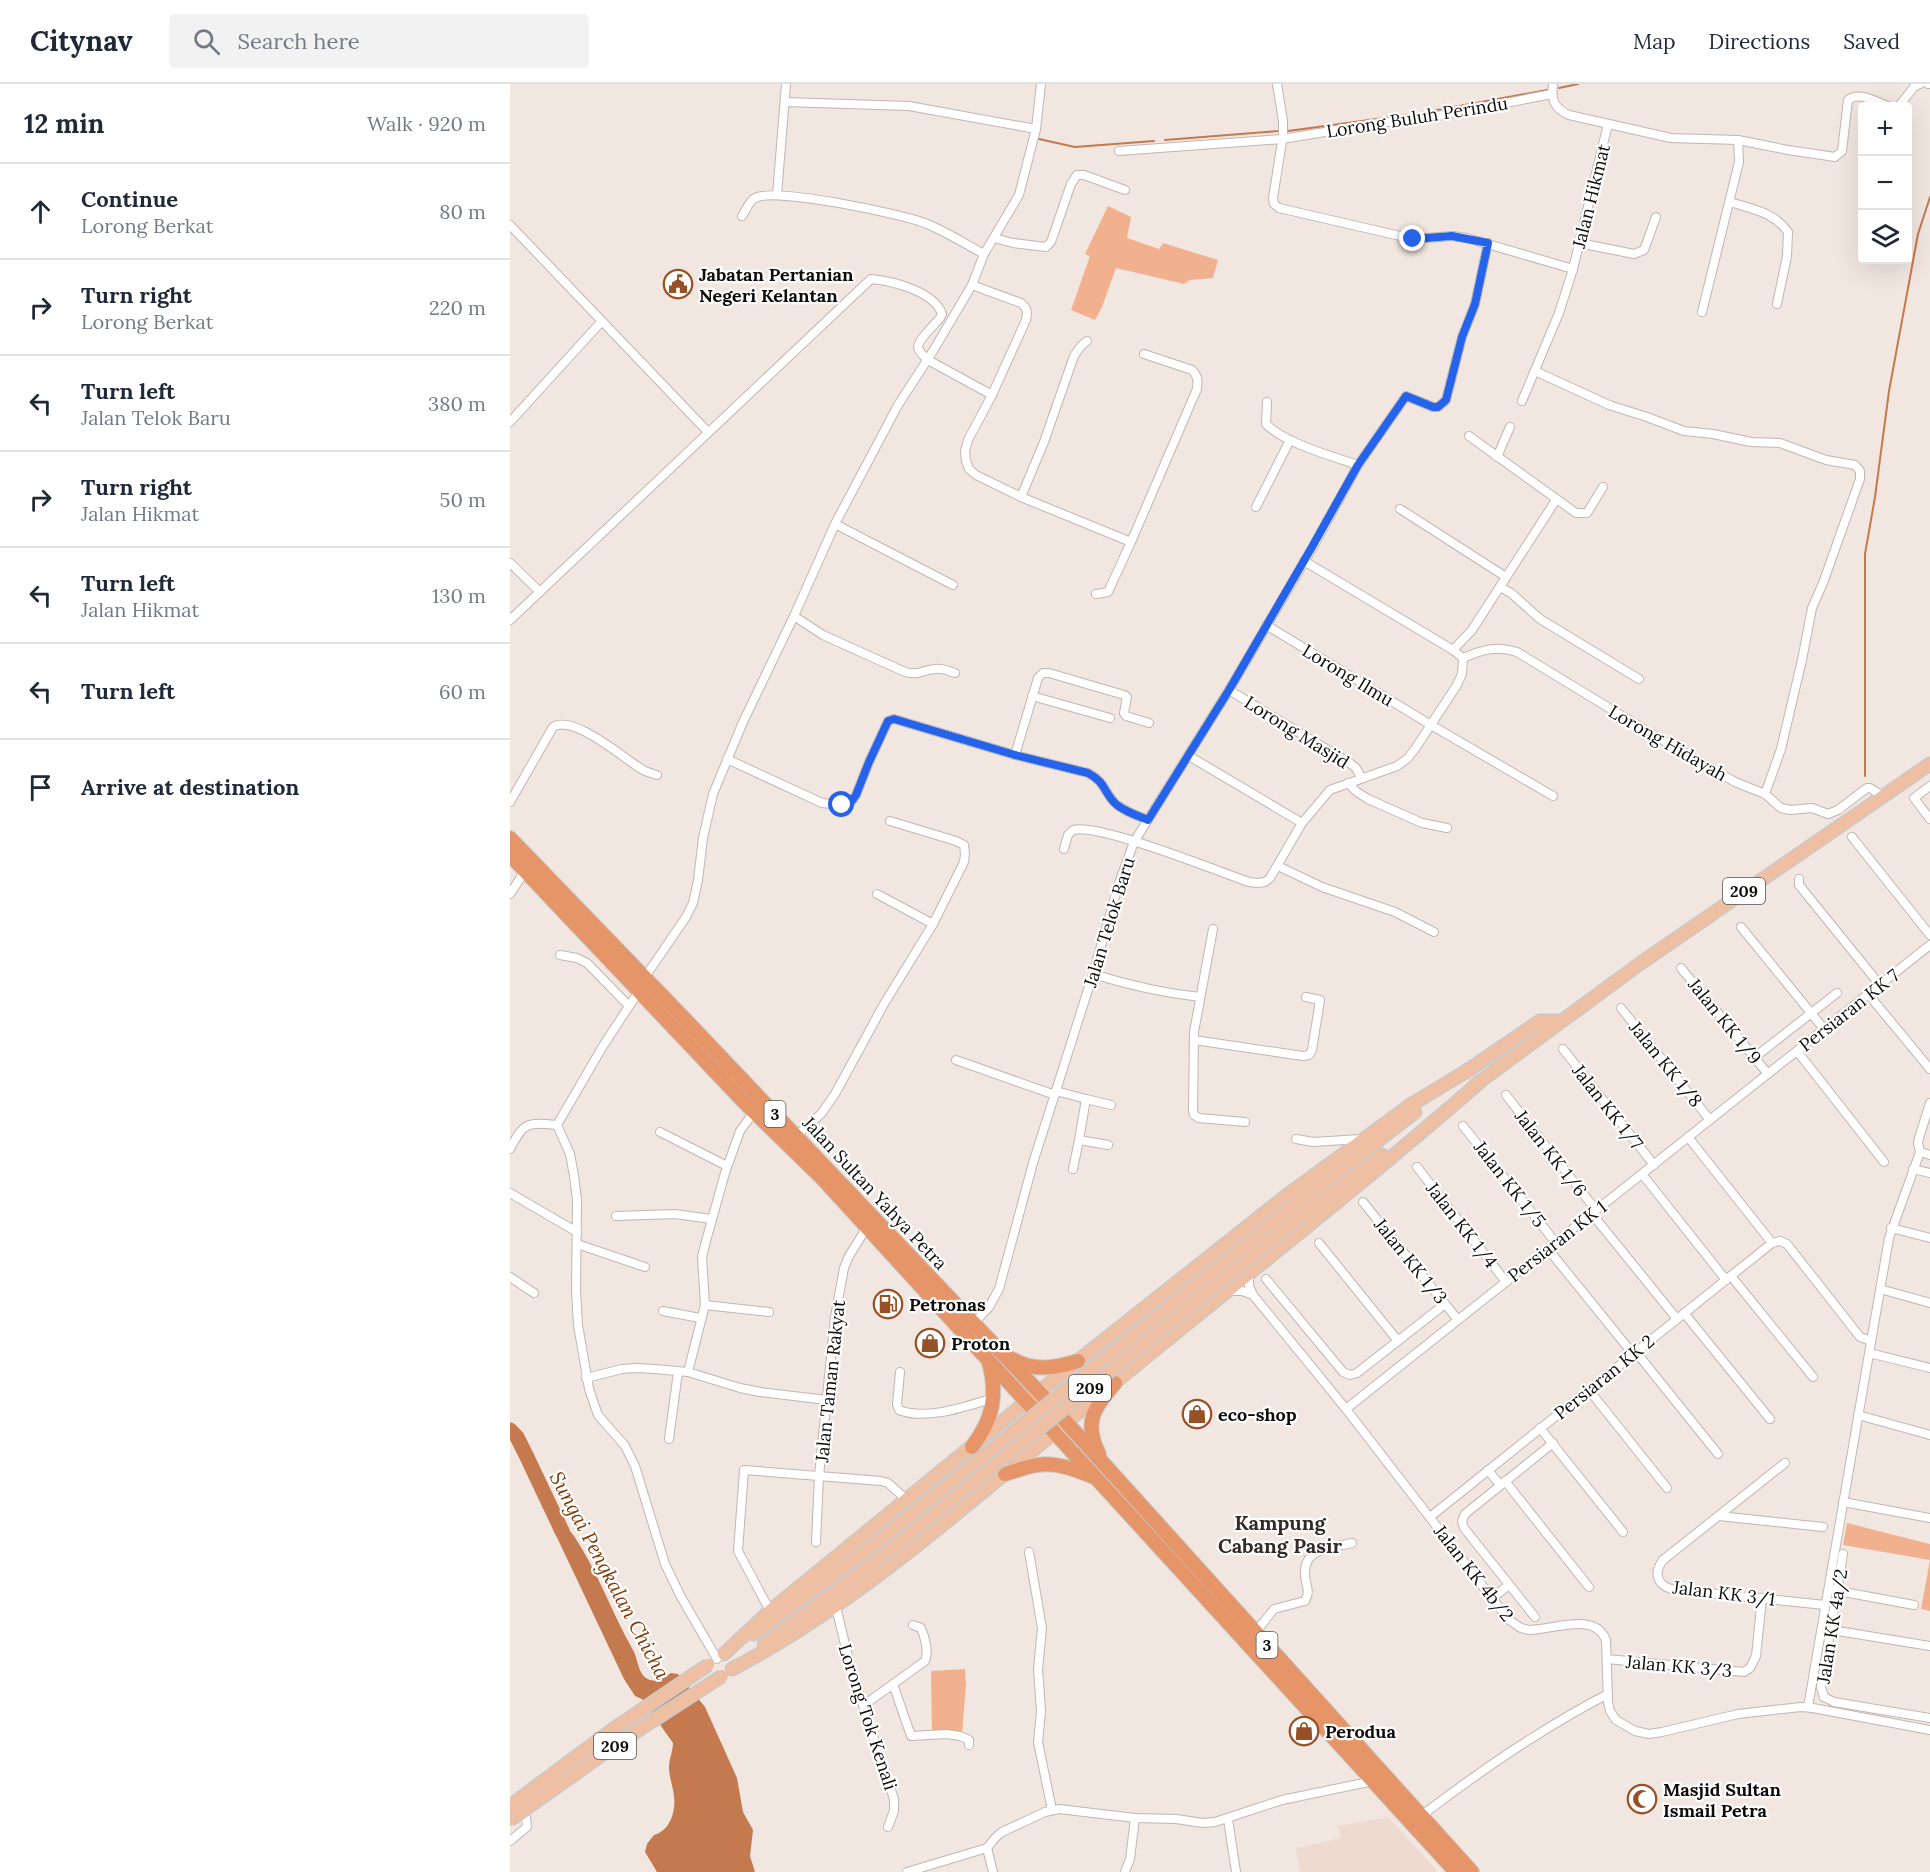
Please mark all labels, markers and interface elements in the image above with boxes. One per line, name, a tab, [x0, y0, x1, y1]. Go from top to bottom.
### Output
search box	[169, 14, 589, 68]
text: Citynav	[30, 23, 133, 59]
icon: search	[190, 25, 223, 58]
text: Search here	[238, 27, 360, 55]
text: Map	[1633, 28, 1676, 55]
text: Directions	[1709, 28, 1810, 55]
text: Saved	[1843, 28, 1900, 55]
street label: Lorong Buluh Perindu	[1325, 91, 1510, 143]
map controls	[1858, 102, 1912, 264]
button: +	[1858, 102, 1912, 156]
text: 12 min	[24, 107, 104, 140]
text: Walk · 920 m	[367, 111, 486, 136]
street label: Jalan Hikmat	[1567, 142, 1615, 251]
button: −	[1858, 156, 1912, 210]
text: Continue	[81, 185, 178, 213]
icon: ahead	[24, 195, 57, 228]
text: 80 m	[439, 199, 486, 224]
button: layers	[1858, 210, 1912, 264]
text: Lorong Berkat	[81, 213, 213, 238]
route end	[1399, 225, 1425, 251]
place label: Jabatan Pertanian Negeri Kelantan	[699, 263, 854, 307]
public building icon: Jabatan Pertanian Negeri Kelantan	[662, 268, 694, 300]
text: Turn right	[81, 281, 192, 309]
icon: right	[24, 291, 57, 324]
text: 220 m	[429, 295, 486, 320]
text: Lorong Berkat	[81, 309, 213, 334]
text: Turn left	[81, 377, 175, 405]
icon: left	[24, 387, 57, 420]
text: 380 m	[428, 391, 486, 416]
text: Jalan Telok Baru	[81, 405, 231, 430]
text: Turn right	[81, 473, 192, 501]
icon: right	[24, 483, 57, 516]
text: 50 m	[440, 487, 486, 512]
text: Jalan Hikmat	[81, 501, 199, 526]
text: Turn left	[81, 569, 175, 597]
icon: left	[24, 579, 57, 612]
text: 130 m	[432, 583, 486, 608]
text: Jalan Hikmat	[81, 597, 199, 622]
street label: Lorong Ilmu	[1298, 639, 1398, 711]
icon: left	[24, 675, 57, 708]
text: Turn left	[81, 677, 175, 705]
text: 60 m	[439, 679, 486, 704]
street label: Lorong Masjid	[1240, 691, 1354, 774]
street label: Lorong Hidayah	[1605, 700, 1732, 786]
icon: arrive	[24, 771, 57, 804]
text: Arrive at destination	[81, 773, 299, 801]
route start	[828, 791, 854, 817]
street label: Jalan Telok Baru	[1078, 854, 1140, 991]
road number: 209	[1723, 878, 1765, 904]
street label: Persiaran KK 7	[1794, 964, 1904, 1056]
street label: Jalan KK 1/9	[1683, 973, 1767, 1069]
street label: Jalan KK 1/8	[1624, 1016, 1708, 1112]
street label: Jalan KK 1/7	[1567, 1059, 1648, 1154]
road number: 3	[764, 1101, 786, 1127]
street label: Jalan KK 1/6	[1509, 1104, 1592, 1201]
street label: Jalan Sultan Yahya Petra	[797, 1111, 952, 1275]
street label: Jalan KK 1/5	[1469, 1135, 1551, 1232]
street label: Jalan KK 1/4	[1421, 1177, 1503, 1273]
street label: Persiaran KK 1	[1503, 1195, 1611, 1287]
street label: Jalan KK 1/3	[1369, 1213, 1453, 1308]
fuel station icon: Petronas	[872, 1288, 904, 1320]
place label: Petronas	[909, 1293, 986, 1316]
street label: Jalan Taman Rakyat	[810, 1299, 850, 1464]
shop icon: Proton	[914, 1327, 946, 1359]
street label: Persiaran KK 2	[1549, 1329, 1659, 1425]
place label: Proton	[951, 1332, 1011, 1355]
road number: 209	[1069, 1375, 1111, 1401]
shop icon: eco-shop	[1181, 1398, 1213, 1430]
place label: eco-shop	[1218, 1403, 1297, 1426]
water label: Sungai Pengkalan Chicha	[545, 1467, 675, 1683]
district label: Kampung Cabang Pasir	[1218, 1510, 1343, 1558]
street label: Jalan KK 4b/2	[1429, 1519, 1519, 1626]
street label: Jalan KK 4a/2	[1811, 1567, 1852, 1686]
street label: Jalan KK 3/1	[1670, 1575, 1777, 1611]
road number: 3	[1256, 1632, 1278, 1658]
street label: Lorong Tok Kenali	[834, 1641, 902, 1793]
street label: Jalan KK 3/3	[1624, 1650, 1733, 1682]
shop icon: Perodua	[1288, 1715, 1320, 1747]
place label: Perodua	[1325, 1720, 1396, 1743]
road number: 209	[594, 1733, 636, 1759]
place label: Masjid Sultan Ismail Petra	[1663, 1778, 1781, 1822]
mosque icon: Masjid Sultan Ismail Petra	[1626, 1783, 1658, 1815]

